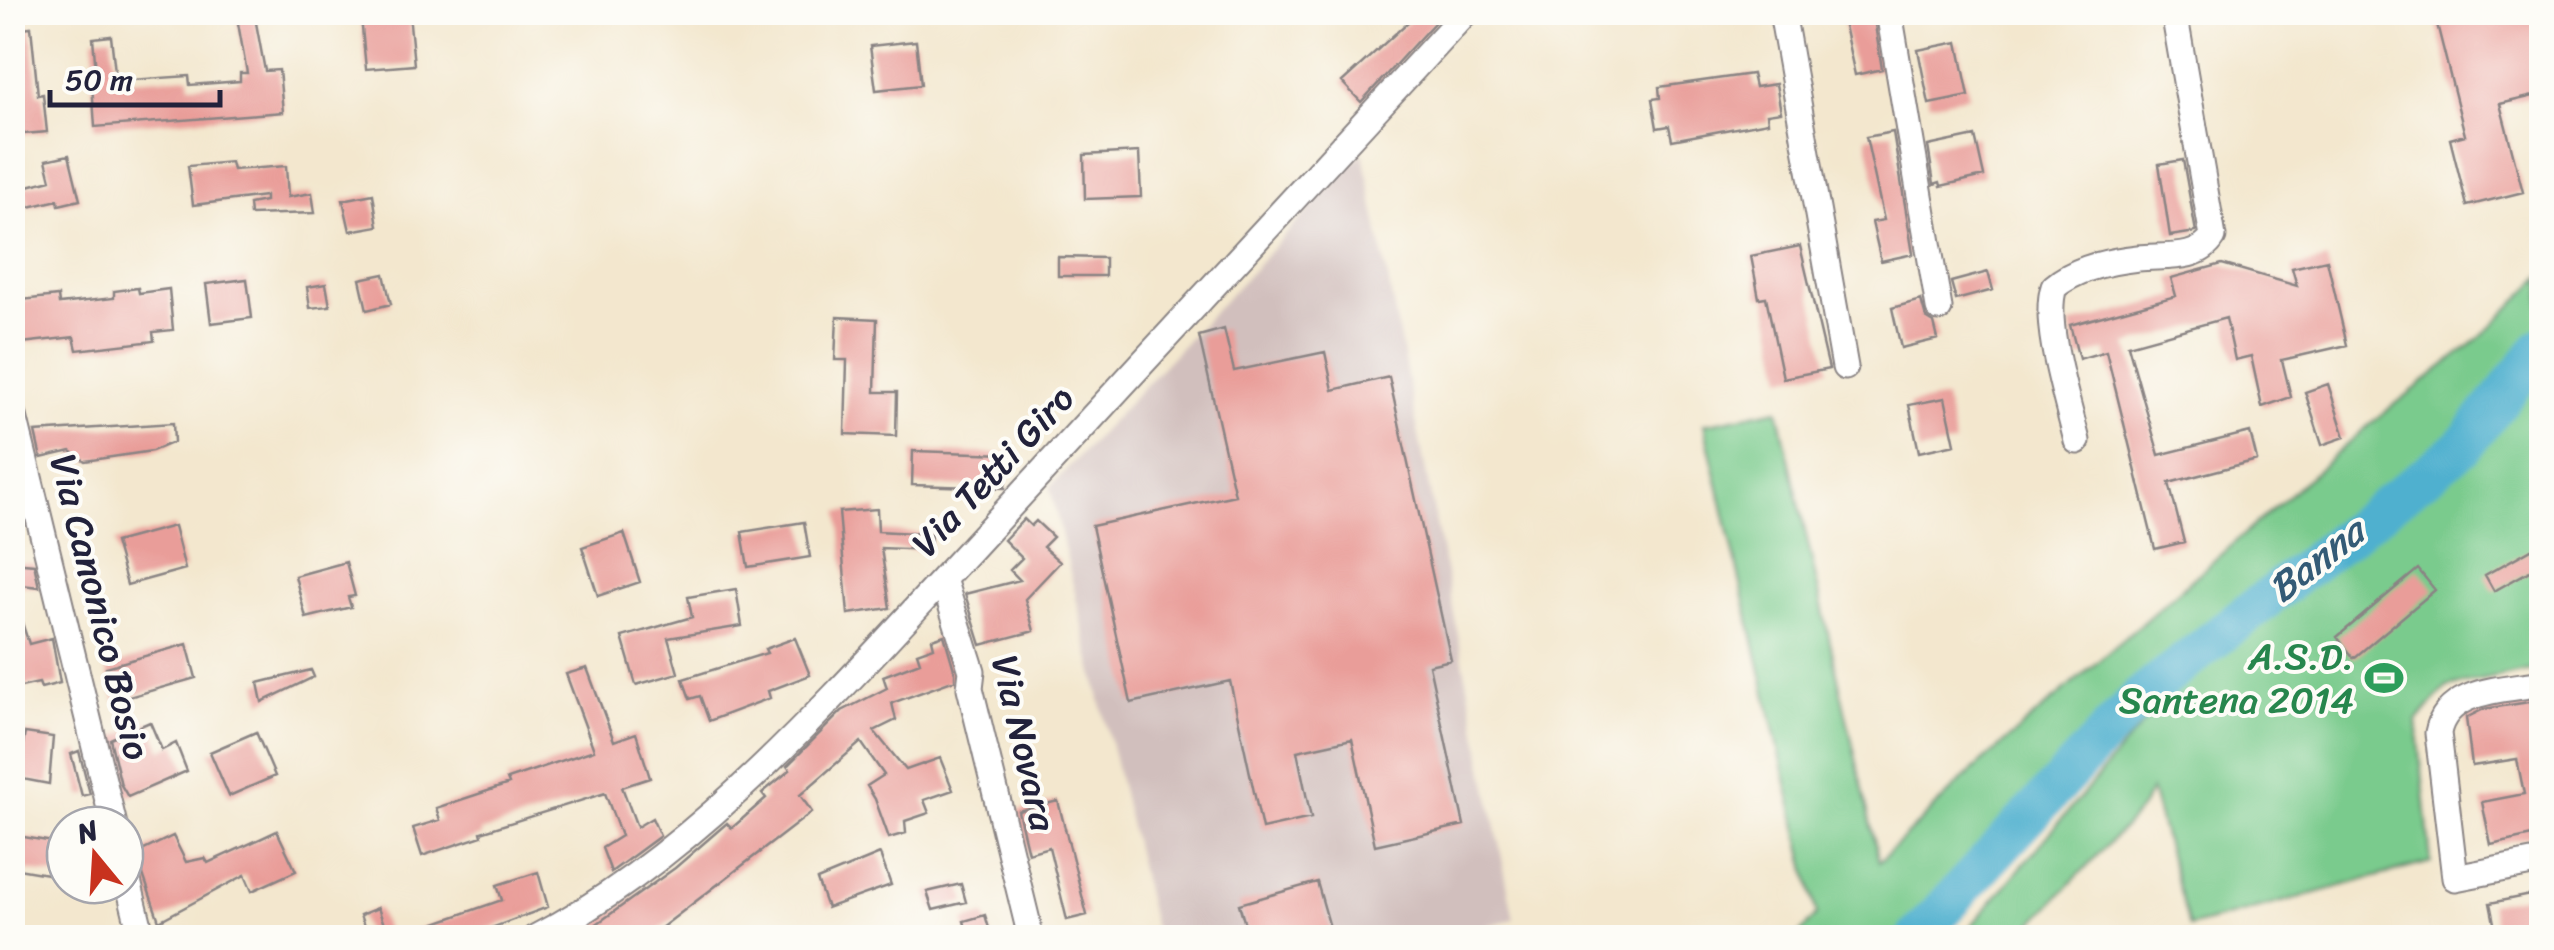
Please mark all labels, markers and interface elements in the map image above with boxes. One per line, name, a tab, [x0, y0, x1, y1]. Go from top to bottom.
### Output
scale bar	[50, 45, 220, 107]
text: 50 m	[65, 53, 133, 107]
street label: Via Tetti Giro	[894, 369, 1092, 573]
street label: Via Canonico Bosio	[30, 447, 170, 767]
water label: Banna	[2251, 496, 2384, 621]
place label: A.S.D. Santena 2014	[2119, 623, 2354, 734]
street label: Via Novara	[971, 648, 1077, 839]
sports icon: A.S.D. Santena 2014	[2363, 657, 2405, 699]
north arrow	[45, 805, 145, 905]
text: N	[70, 805, 105, 858]

